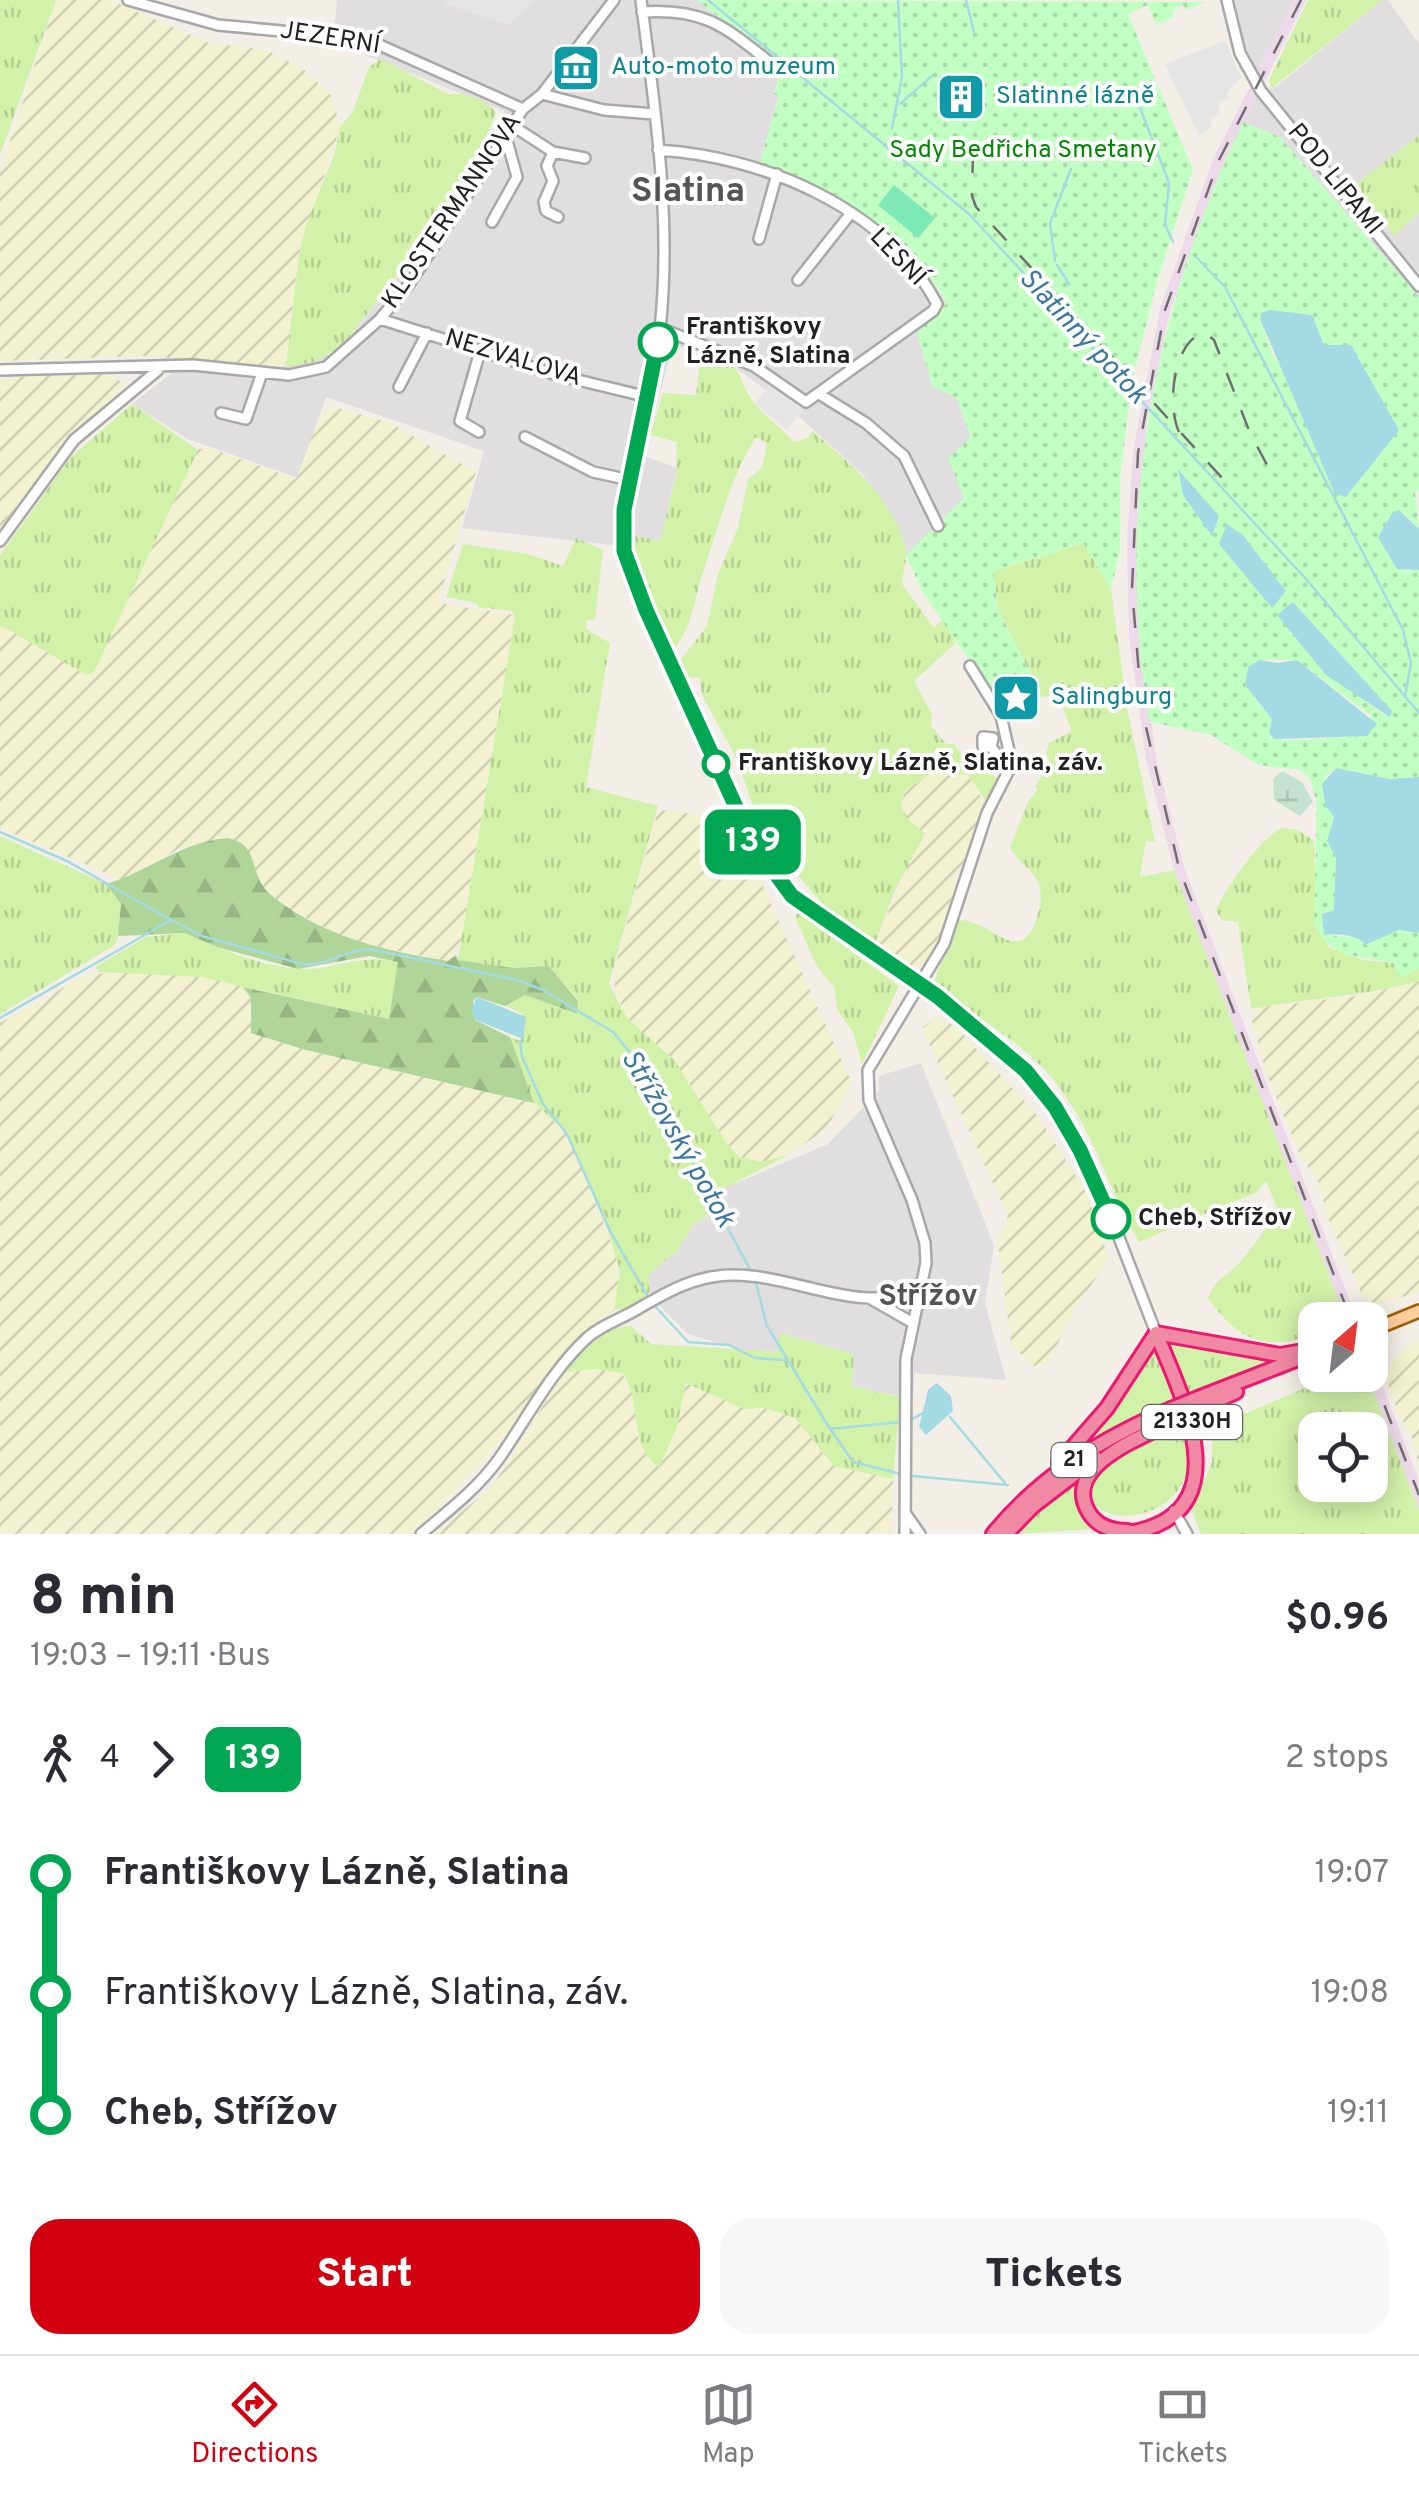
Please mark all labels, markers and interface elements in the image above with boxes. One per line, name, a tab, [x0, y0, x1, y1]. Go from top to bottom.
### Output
street label: JEZERNÍ	[278, 14, 384, 63]
museum icon: Auto-moto muzeum	[550, 42, 602, 94]
place label: Auto-moto muzeum	[611, 52, 836, 84]
building icon: Slatinné lázně	[935, 71, 987, 123]
place label: Slatinné lázně	[996, 81, 1154, 113]
street label: KLOSTERMANNOVA	[376, 108, 530, 316]
street label: POD LIPAMI	[1279, 118, 1389, 242]
park label: Sady Bedřicha Smetany	[889, 135, 1157, 167]
district label: Slatina	[631, 170, 745, 214]
street label: LESNÍ	[862, 222, 934, 295]
water label: Slatinný potok	[1010, 262, 1155, 413]
place label: Františkovy Lázně, Slatina	[686, 312, 850, 373]
street label: NEZVALOVA	[441, 323, 585, 395]
marker: Františkovy Lázně, Slatina	[639, 323, 677, 361]
place icon: Salingburg	[990, 672, 1042, 724]
place label: Salingburg	[1051, 682, 1172, 714]
place label: Františkovy Lázně, Slatina, záv.	[738, 748, 1103, 780]
marker: Františkovy Lázně, Slatina, záv.	[703, 751, 729, 777]
line badge: 139	[696, 810, 810, 874]
text: 139	[725, 820, 781, 864]
water label: Střížovský potok	[612, 1044, 743, 1235]
marker: Cheb, Střížov	[1092, 1200, 1130, 1238]
place label: Cheb, Střížov	[1138, 1203, 1292, 1235]
district label: Střížov	[878, 1279, 978, 1316]
north arrow	[1298, 1302, 1388, 1392]
map controls	[1298, 1302, 1388, 1502]
road number: 21330H	[1142, 1405, 1242, 1439]
button: locate	[1298, 1412, 1388, 1502]
road number: 21	[1052, 1443, 1096, 1477]
text: 8 min	[30, 1564, 177, 1634]
text: $0.96	[1285, 1595, 1389, 1644]
text: 19:03 – 19:11 · Bus	[30, 1637, 271, 1677]
icon: walk	[30, 1732, 85, 1787]
icon: forward	[135, 1732, 190, 1787]
text: 139	[225, 1737, 281, 1781]
text: 4	[100, 1739, 120, 1779]
text: 2 stops	[1285, 1739, 1389, 1779]
text: Františkovy Lázně, Slatina	[104, 1850, 570, 1899]
text: 19:07	[1314, 1854, 1389, 1894]
text: Františkovy Lázně, Slatina, záv.	[104, 1970, 628, 2019]
text: 19:08	[1311, 1974, 1389, 2014]
text: Cheb, Střížov	[104, 2090, 338, 2139]
text: 19:11	[1327, 2094, 1389, 2134]
button: Start	[30, 2219, 700, 2334]
button: Tickets	[720, 2219, 1389, 2334]
tab: Directions	[191, 2377, 318, 2473]
tab: Map	[701, 2377, 756, 2473]
tab: Tickets	[1138, 2377, 1228, 2473]

